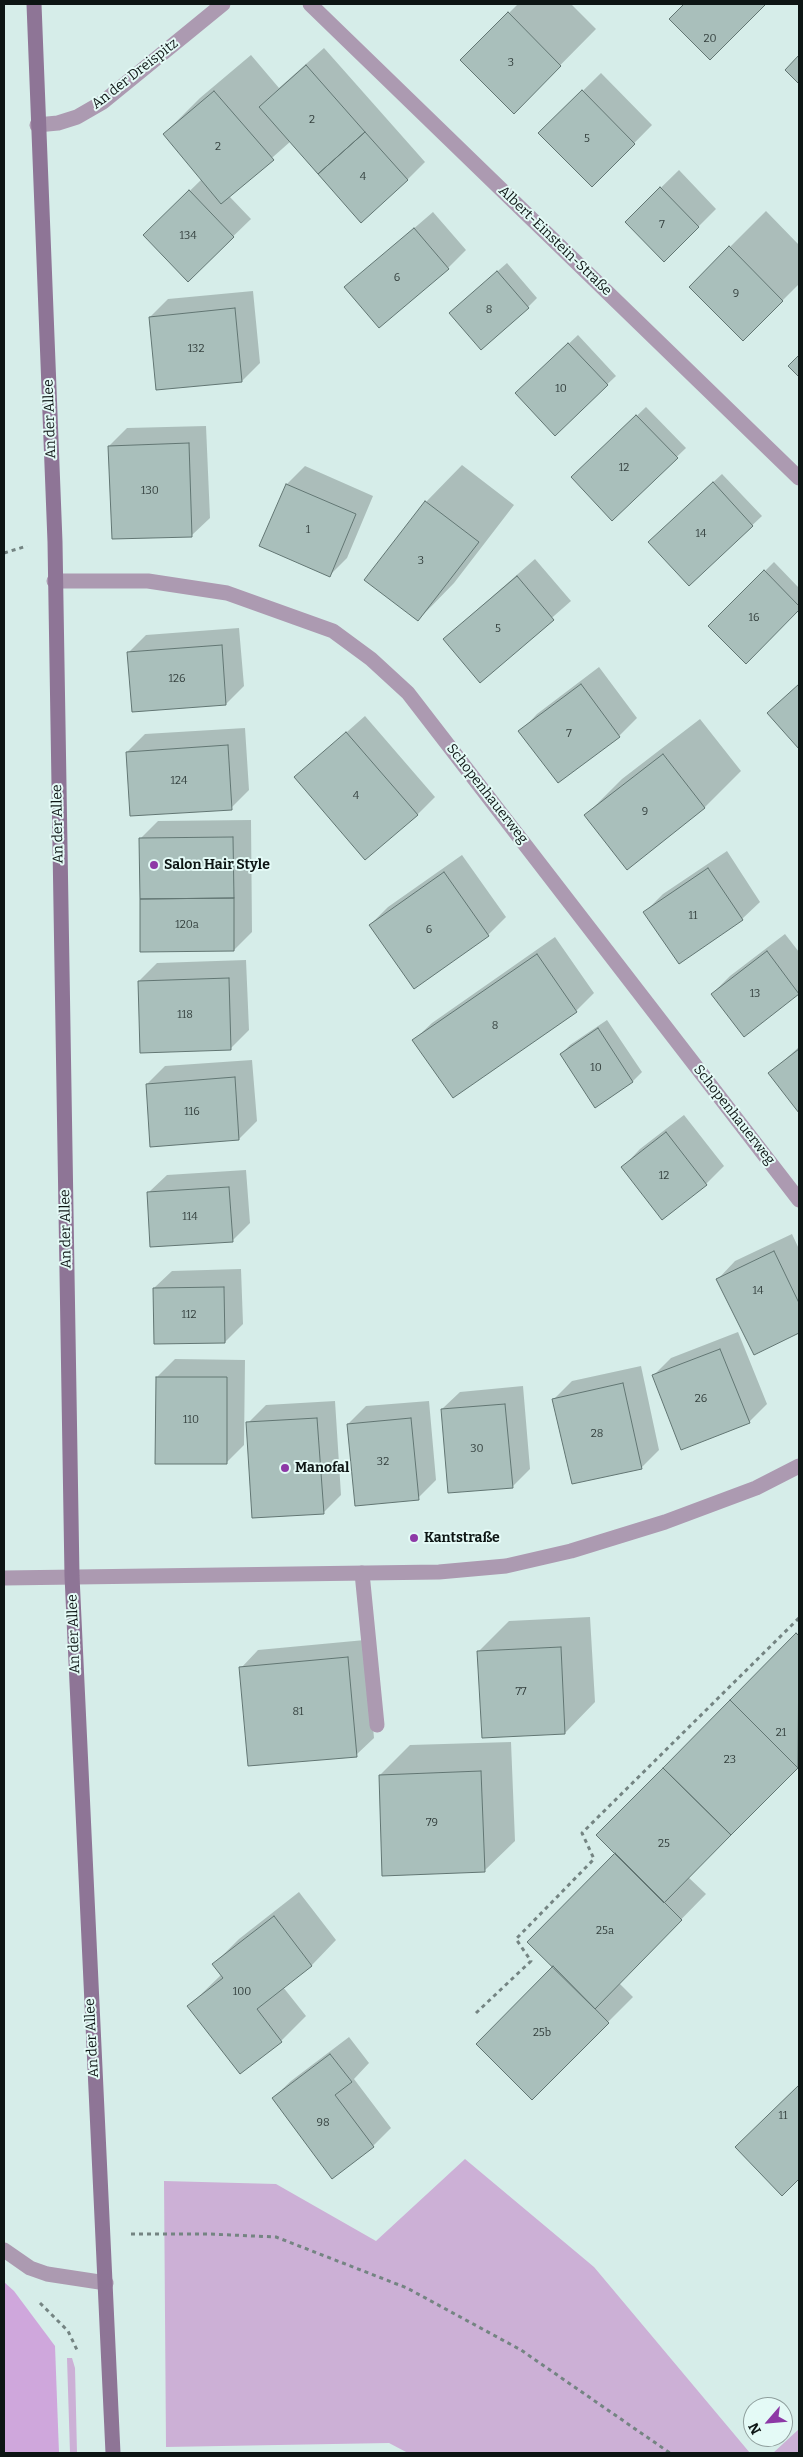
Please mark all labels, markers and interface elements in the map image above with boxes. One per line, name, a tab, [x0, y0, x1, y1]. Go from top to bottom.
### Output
house number: 20	[703, 32, 717, 46]
street label: An der Dreispitz	[89, 35, 181, 113]
house number: 3	[508, 56, 514, 70]
house number: 2	[309, 113, 315, 127]
house number: 5	[584, 132, 590, 146]
house number: 2	[215, 140, 221, 154]
house number: 4	[360, 170, 366, 184]
street label: Albert-Einstein-Straße	[495, 183, 615, 299]
house number: 7	[659, 218, 665, 232]
house number: 134	[179, 229, 197, 243]
house number: 6	[394, 271, 400, 285]
house number: 9	[733, 287, 739, 301]
house number: 8	[486, 303, 492, 317]
house number: 132	[188, 342, 204, 356]
street label: An der Allee	[40, 379, 60, 459]
house number: 10	[555, 382, 567, 396]
house number: 12	[619, 461, 629, 475]
house number: 130	[141, 484, 159, 498]
house number: 1	[306, 523, 310, 537]
house number: 14	[696, 527, 706, 541]
house number: 3	[418, 554, 424, 568]
house number: 16	[749, 611, 759, 625]
house number: 5	[495, 622, 501, 636]
house number: 126	[169, 672, 185, 686]
house number: 7	[566, 727, 572, 741]
street label: Schopenhauerweg	[443, 741, 531, 847]
house number: 124	[171, 774, 187, 788]
street label: An der Allee	[49, 784, 67, 864]
house number: 4	[353, 789, 359, 803]
house number: 9	[642, 805, 648, 819]
place label: Salon Hair Style	[164, 857, 270, 873]
marker: Salon Hair Style	[148, 859, 160, 871]
house number: 11	[689, 909, 697, 923]
house number: 120a	[175, 918, 199, 932]
house number: 6	[426, 923, 432, 937]
house number: 13	[750, 987, 760, 1001]
house number: 118	[177, 1008, 193, 1022]
house number: 8	[492, 1019, 498, 1033]
house number: 10	[590, 1061, 602, 1075]
street label: Schopenhauerweg	[690, 1062, 778, 1168]
house number: 116	[184, 1105, 200, 1119]
house number: 12	[659, 1169, 669, 1183]
street label: An der Allee	[57, 1189, 75, 1269]
house number: 114	[182, 1210, 198, 1224]
house number: 14	[753, 1284, 763, 1298]
house number: 112	[182, 1308, 196, 1322]
house number: 26	[695, 1392, 707, 1406]
house number: 110	[183, 1413, 199, 1427]
house number: 28	[591, 1427, 603, 1441]
house number: 30	[470, 1442, 484, 1456]
house number: 32	[377, 1455, 389, 1469]
place label: Manofal	[295, 1460, 349, 1476]
marker: Manofal	[279, 1462, 291, 1474]
place label: Kantstraße	[424, 1530, 500, 1546]
marker: Kantstraße	[408, 1532, 420, 1544]
street label: An der Allee	[64, 1594, 84, 1674]
house number: 77	[515, 1685, 527, 1699]
house number: 81	[292, 1705, 304, 1719]
house number: 21	[776, 1726, 786, 1740]
house number: 23	[724, 1753, 736, 1767]
house number: 79	[426, 1816, 438, 1830]
house number: 25	[658, 1837, 670, 1851]
house number: 25a	[596, 1924, 614, 1938]
house number: 100	[233, 1985, 251, 1999]
street label: An der Allee	[82, 1998, 102, 2078]
house number: 25b	[533, 2026, 551, 2040]
house number: 11	[779, 2109, 787, 2123]
house number: 98	[316, 2116, 330, 2130]
north arrow	[743, 2397, 793, 2447]
text: N	[745, 2420, 765, 2437]

